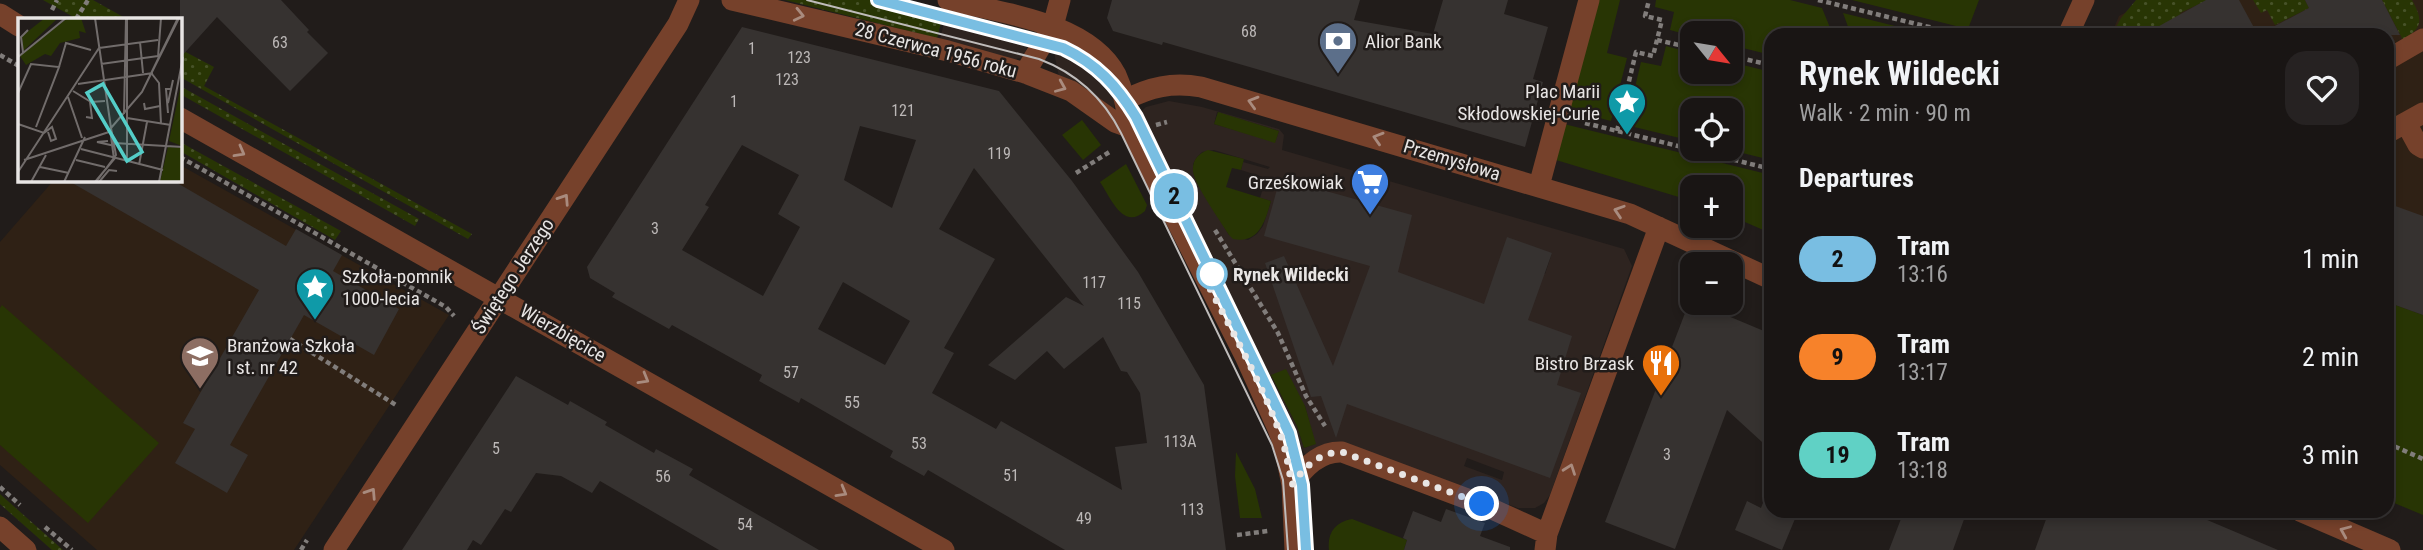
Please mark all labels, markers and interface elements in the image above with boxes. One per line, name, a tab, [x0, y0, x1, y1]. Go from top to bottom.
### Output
one-way arrow	[793, 7, 805, 21]
street label: 28 Czerwca 1956 roku	[853, 17, 1019, 83]
inset map	[18, 18, 182, 182]
bank icon: Alior Bank	[1317, 20, 1359, 75]
north arrow	[1680, 21, 1743, 84]
map controls	[1680, 21, 1743, 315]
house number: 68	[1241, 22, 1257, 41]
place label: Alior Bank	[1365, 30, 1442, 53]
house number: 63	[272, 33, 288, 52]
house number: 1	[748, 39, 756, 58]
house number: 123	[787, 48, 811, 67]
button: heart	[2285, 51, 2359, 125]
text: Rynek Wildecki	[1799, 54, 2000, 93]
house number: 123	[775, 70, 799, 89]
one-way arrow	[1054, 78, 1066, 92]
place label: Plac Marii Skłodowskiej-Curie	[1458, 80, 1600, 125]
place icon: Plac Marii Skłodowskiej-Curie	[1606, 81, 1648, 136]
house number: 1	[730, 92, 738, 111]
one-way arrow	[1248, 95, 1260, 110]
button: locate	[1680, 98, 1743, 161]
text: Walk · 2 min · 90 m	[1799, 100, 1971, 127]
house number: 121	[891, 101, 915, 120]
one-way arrow	[1372, 132, 1384, 147]
street label: Przemysłowa	[1401, 134, 1503, 186]
one-way arrow	[232, 144, 245, 157]
house number: 119	[987, 144, 1011, 163]
supermarket icon: Grześkowiak	[1349, 161, 1391, 216]
text: Departures	[1799, 163, 1914, 193]
place label: Grześkowiak	[1248, 171, 1343, 194]
line badge: 2	[1151, 173, 1197, 219]
button: +	[1680, 175, 1743, 238]
text: 2	[1168, 182, 1180, 210]
one-way arrow	[555, 193, 568, 206]
one-way arrow	[1614, 205, 1626, 219]
street label: Świętego Jerzego	[467, 214, 559, 338]
house number: 3	[651, 219, 659, 238]
text: Tram	[1897, 231, 1950, 261]
text: 1 min	[2302, 244, 2359, 274]
text: 2	[1831, 245, 1844, 273]
button: −	[1680, 252, 1743, 315]
marker: Rynek Wildecki	[1197, 259, 1227, 289]
text: 13:16	[1897, 261, 1948, 288]
place label: Rynek Wildecki	[1233, 263, 1349, 286]
place label: Szkoła-pomnik 1000-lecia	[342, 265, 453, 310]
place icon: Szkoła-pomnik 1000-lecia	[294, 266, 336, 321]
house number: 117	[1082, 273, 1106, 292]
house number: 115	[1117, 294, 1141, 313]
street label: Wierzbięcice	[516, 299, 610, 367]
text: Tram	[1897, 329, 1950, 359]
place label: Branżowa Szkoła I st. nr 42	[227, 334, 355, 379]
school or university icon: Branżowa Szkoła I st. nr 42	[179, 335, 221, 390]
restaurant icon: Bistro Brzask	[1640, 342, 1682, 397]
text: 2 min	[2302, 342, 2359, 372]
text: 9	[1831, 343, 1844, 371]
place label: Bistro Brzask	[1535, 352, 1634, 375]
text: 13:17	[1897, 359, 1948, 386]
house number: 57	[783, 363, 799, 382]
one-way arrow	[637, 371, 649, 384]
house number: 55	[844, 393, 860, 412]
text: Tram	[1897, 427, 1950, 457]
house number: 113A	[1164, 432, 1196, 451]
house number: 53	[911, 434, 927, 453]
house number: 5	[492, 439, 500, 458]
text: 3 min	[2302, 440, 2359, 470]
text: 19	[1825, 441, 1850, 469]
house number: 3	[1663, 445, 1671, 464]
text: 13:18	[1897, 457, 1948, 484]
one-way arrow	[1562, 464, 1576, 476]
house number: 51	[1003, 466, 1019, 485]
house number: 56	[655, 467, 671, 486]
one-way arrow	[834, 484, 847, 497]
your location	[1464, 486, 1499, 521]
one-way arrow	[363, 488, 375, 501]
house number: 113	[1180, 500, 1204, 519]
house number: 49	[1076, 509, 1092, 528]
house number: 54	[737, 515, 753, 534]
one-way arrow	[2340, 525, 2352, 539]

